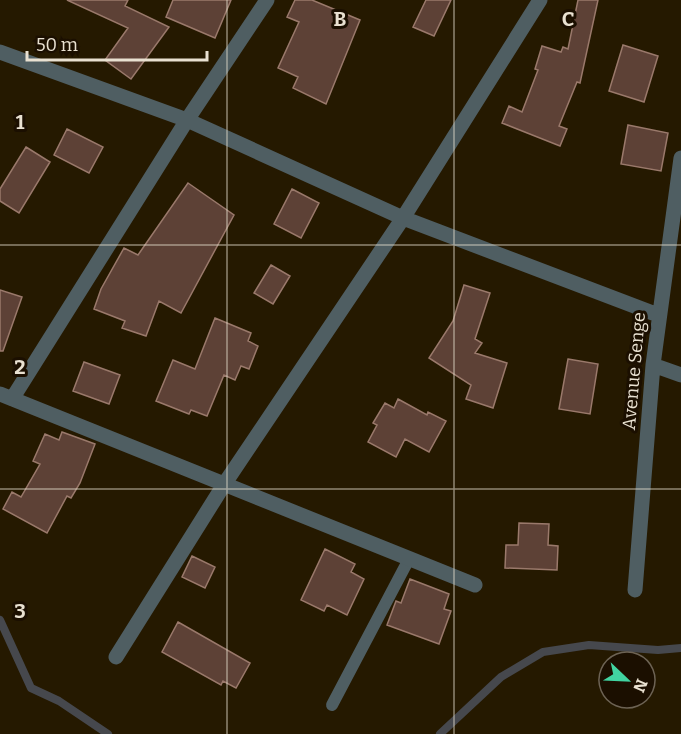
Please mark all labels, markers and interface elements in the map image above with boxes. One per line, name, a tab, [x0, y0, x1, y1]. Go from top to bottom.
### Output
text: B	[334, 7, 347, 31]
text: C	[562, 7, 574, 31]
scale bar	[27, 24, 207, 62]
text: 50 m	[36, 34, 78, 56]
text: 1	[16, 110, 25, 134]
street label: Avenue Senge	[618, 311, 650, 431]
text: 2	[14, 355, 26, 379]
text: 3	[14, 599, 26, 623]
north arrow	[597, 650, 657, 710]
text: N	[629, 676, 652, 695]

